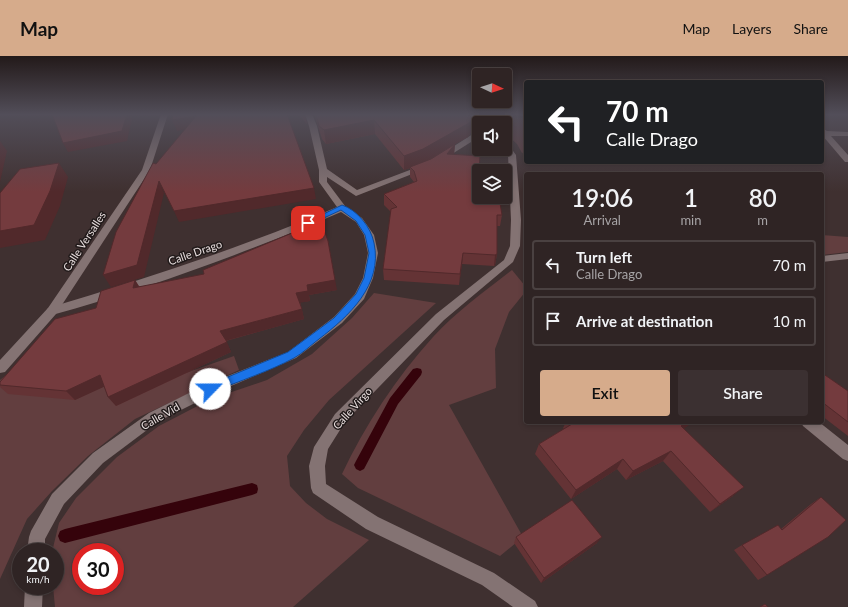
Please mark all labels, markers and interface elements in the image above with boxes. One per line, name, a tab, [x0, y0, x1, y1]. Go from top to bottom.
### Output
text: Map	[20, 17, 58, 40]
text: Map	[682, 20, 710, 37]
text: Layers	[732, 20, 772, 37]
text: Share	[794, 20, 828, 37]
north arrow	[472, 68, 512, 108]
map controls	[472, 68, 512, 204]
text: 70 m	[606, 94, 669, 128]
icon: left	[540, 96, 592, 148]
button: sound	[472, 116, 512, 156]
text: Calle Drago	[606, 128, 698, 150]
button: layers	[472, 164, 512, 204]
text: 19:06	[571, 183, 633, 212]
text: 1	[684, 183, 698, 212]
text: 80	[749, 183, 777, 212]
pin	[291, 206, 325, 240]
street label: Calle Versalles	[60, 208, 108, 273]
icon: arrive	[297, 212, 319, 234]
text: Arrival	[583, 212, 621, 228]
text: min	[680, 212, 701, 228]
text: m	[757, 212, 768, 228]
street label: Calle Drago	[166, 237, 224, 267]
text: Turn left	[576, 248, 632, 266]
icon: left	[542, 254, 564, 276]
text: 70 m	[772, 256, 806, 274]
text: Calle Drago	[576, 266, 642, 282]
icon: arrive	[542, 310, 564, 332]
text: Arrive at destination	[576, 312, 713, 330]
text: 10 m	[772, 312, 806, 330]
position arrow	[189, 368, 231, 410]
button: Exit	[540, 370, 670, 416]
button: Share	[678, 370, 808, 416]
street label: Calle Virgo	[330, 384, 374, 432]
street label: Calle Vid	[138, 400, 182, 432]
speed limit sign: 30	[72, 543, 124, 595]
text: 20	[26, 552, 50, 576]
text: km/h	[26, 573, 50, 585]

